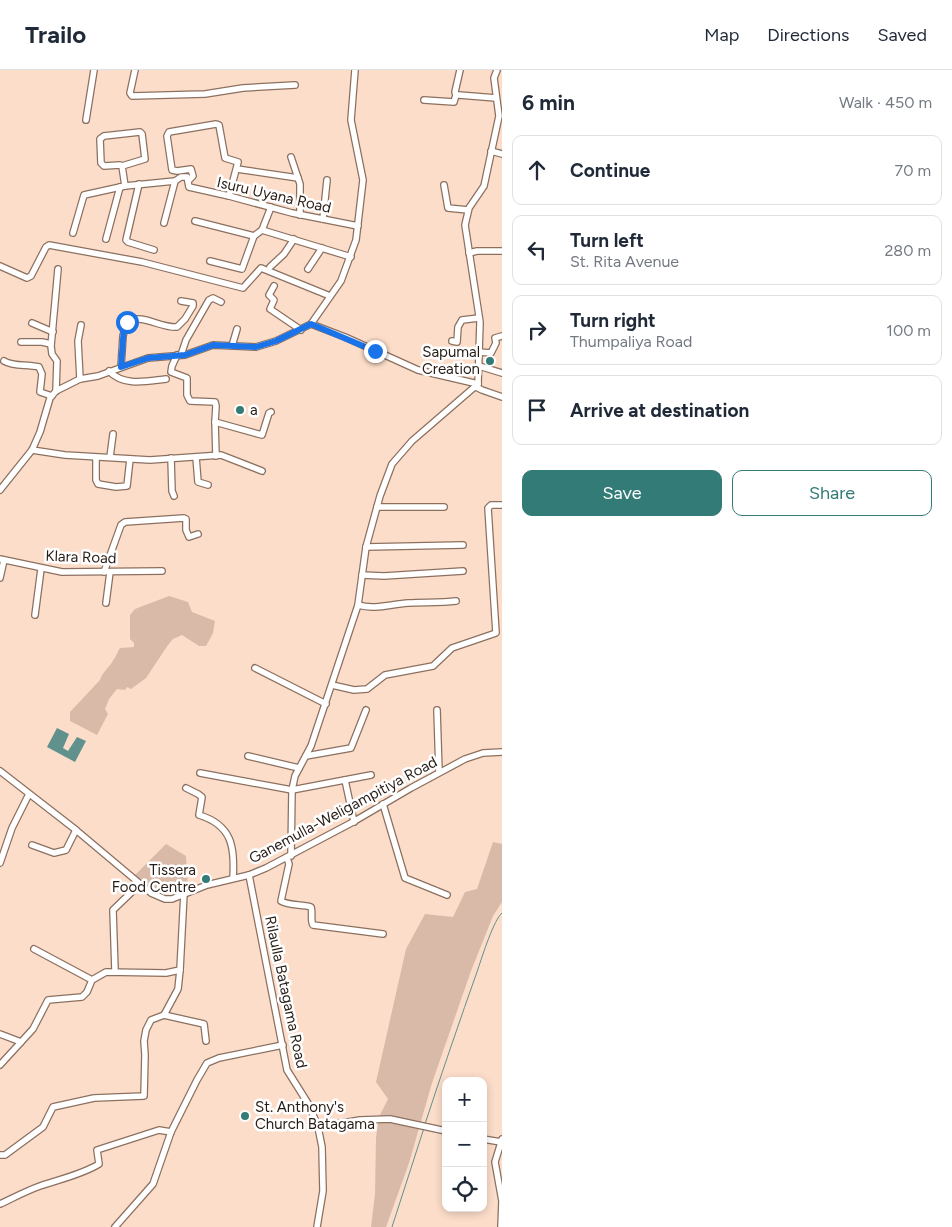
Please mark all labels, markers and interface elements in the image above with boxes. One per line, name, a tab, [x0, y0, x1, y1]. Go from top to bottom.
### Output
text: Trailo	[25, 20, 86, 49]
text: Map	[704, 24, 739, 46]
text: Directions	[767, 24, 849, 46]
text: Saved	[877, 24, 927, 46]
text: 6 min	[522, 90, 575, 115]
text: Walk · 450 m	[839, 93, 932, 112]
icon: ahead	[523, 156, 551, 184]
text: Continue	[570, 159, 650, 182]
text: 70 m	[895, 161, 931, 180]
street label: Isuru Uyana Road	[215, 173, 333, 217]
text: Turn left	[570, 229, 644, 252]
icon: left	[523, 236, 551, 264]
text: 280 m	[884, 241, 931, 260]
text: St. Rita Avenue	[570, 252, 679, 271]
text: Turn right	[570, 309, 656, 332]
route start	[116, 311, 139, 334]
icon: right	[523, 316, 551, 344]
text: 100 m	[886, 321, 931, 340]
text: Thumpaliya Road	[570, 332, 692, 351]
route end	[364, 340, 387, 363]
place label: Sapumal Creation	[422, 343, 480, 378]
marker: Sapumal Creation	[484, 355, 496, 367]
icon: arrive	[523, 396, 551, 424]
text: Arrive at destination	[570, 399, 749, 422]
place label: a	[250, 401, 258, 419]
marker: a	[234, 404, 246, 416]
button: Save	[522, 470, 722, 516]
button: Share	[732, 470, 932, 516]
street label: Klara Road	[45, 547, 117, 567]
street label: Ganemulla-Weligampitiya Road	[246, 753, 440, 867]
place label: Tissera Food Centre	[112, 861, 196, 896]
marker: Tissera Food Centre	[200, 873, 212, 885]
street label: Rilaulla Batagama Road	[261, 914, 311, 1070]
map controls	[442, 1077, 487, 1212]
button: +	[442, 1077, 487, 1122]
place label: St. Anthony's Church Batagama	[255, 1098, 375, 1133]
marker: St. Anthony's Church Batagama	[239, 1110, 251, 1122]
button: −	[442, 1122, 487, 1167]
button: locate	[442, 1167, 487, 1212]

